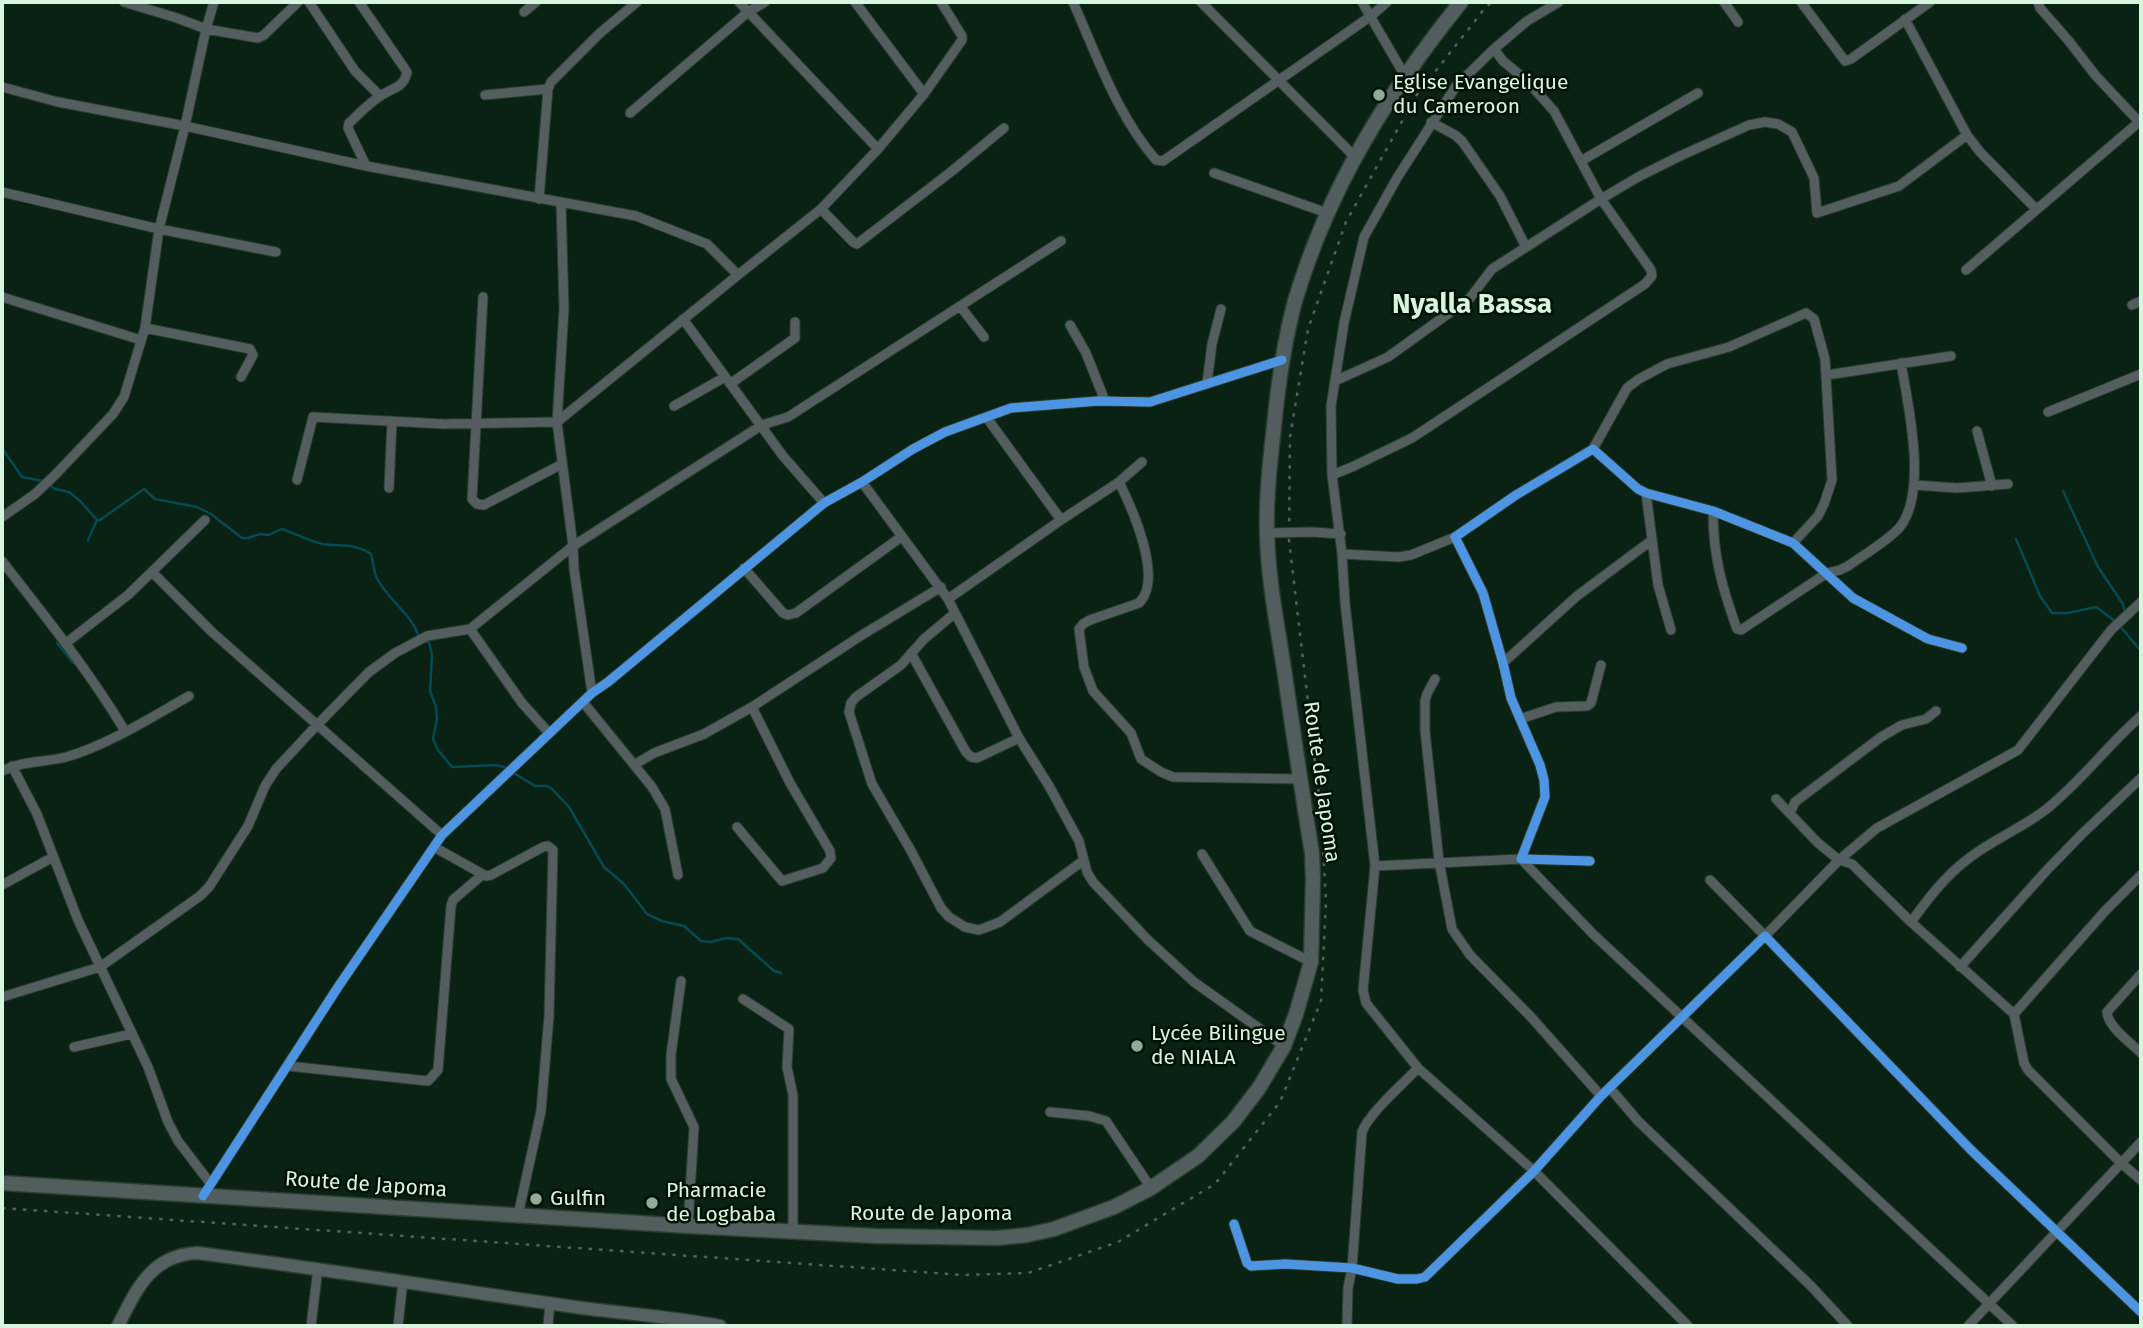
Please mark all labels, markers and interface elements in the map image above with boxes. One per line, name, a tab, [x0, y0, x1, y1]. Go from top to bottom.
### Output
place label: Eglise Evangelique du Cameroon	[1393, 70, 1568, 120]
marker: Eglise Evangelique du Cameroon	[1371, 87, 1387, 103]
district label: Nyalla Bassa	[1392, 288, 1552, 322]
street label: Route de Japoma	[1297, 700, 1345, 864]
place label: Lycée Bilingue de NIALA	[1151, 1021, 1286, 1071]
marker: Lycée Bilingue de NIALA	[1129, 1038, 1145, 1054]
street label: Route de Japoma	[284, 1167, 448, 1203]
place label: Pharmacie de Logbaba	[666, 1178, 776, 1228]
place label: Gulfin	[550, 1186, 606, 1212]
marker: Gulfin	[528, 1191, 544, 1207]
marker: Pharmacie de Logbaba	[644, 1195, 660, 1211]
street label: Route de Japoma	[850, 1201, 1012, 1227]

